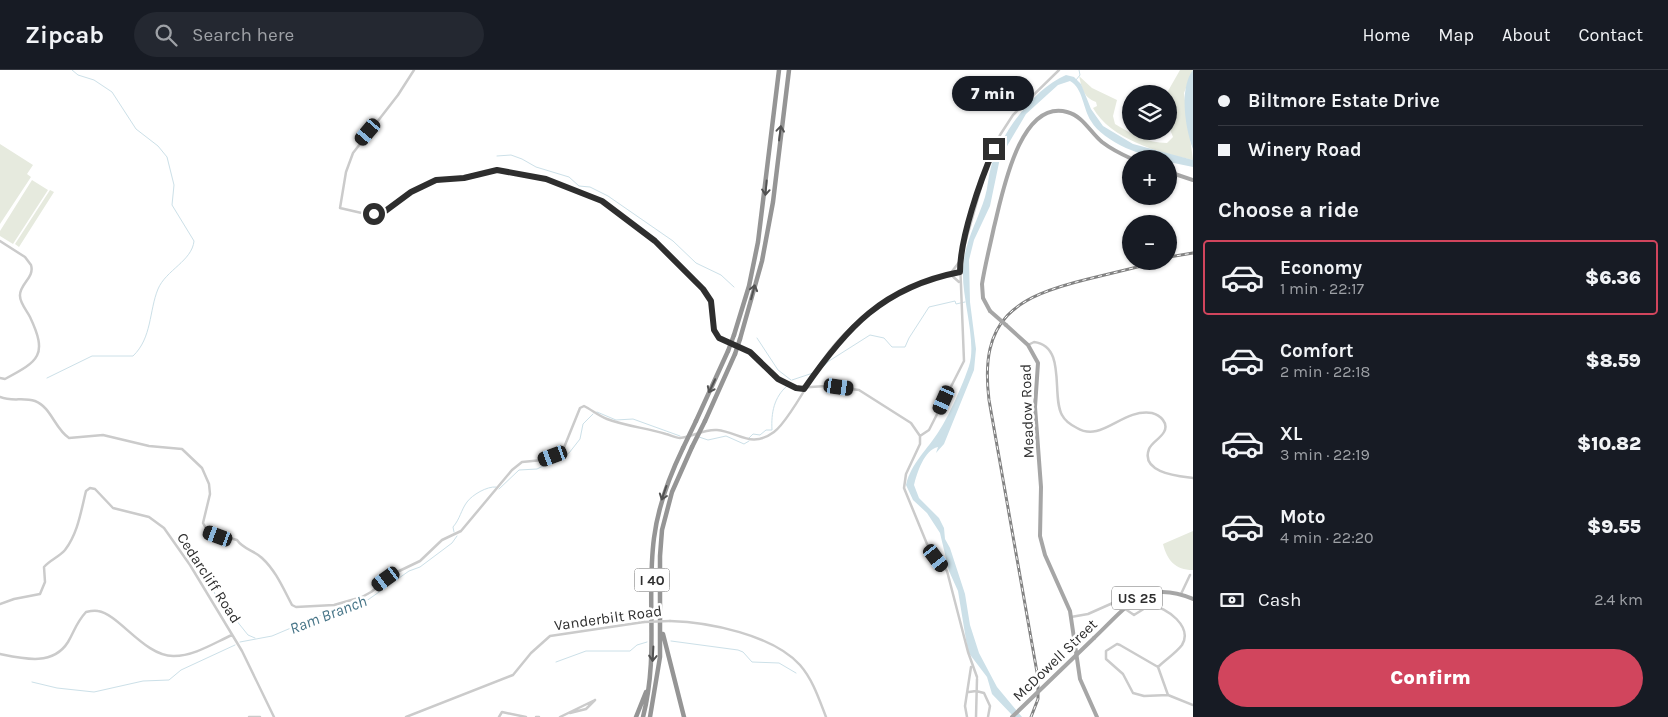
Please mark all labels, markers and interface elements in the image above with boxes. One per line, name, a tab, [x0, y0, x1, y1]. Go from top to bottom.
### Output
search box	[134, 12, 484, 57]
text: Zipcab	[25, 21, 104, 49]
icon: search	[152, 21, 180, 49]
text: Search here	[192, 24, 294, 46]
text: Home	[1362, 24, 1410, 46]
text: Map	[1438, 24, 1474, 46]
text: About	[1502, 24, 1551, 46]
text: Contact	[1579, 24, 1643, 46]
callout: 7 min	[953, 77, 1035, 112]
text: 7 min	[971, 84, 1015, 103]
map controls	[1122, 85, 1177, 270]
button: layers	[1122, 85, 1177, 140]
text: Biltmore Estate Drive	[1248, 90, 1440, 112]
car	[352, 116, 383, 148]
one-way arrow	[775, 125, 785, 141]
route end	[983, 138, 1005, 160]
text: Winery Road	[1248, 139, 1362, 161]
button: +	[1122, 150, 1177, 205]
one-way arrow	[761, 180, 770, 196]
text: Choose a ride	[1218, 197, 1359, 223]
route start	[363, 203, 385, 225]
button: −	[1122, 215, 1177, 270]
icon: car	[1220, 255, 1265, 300]
text: Economy	[1280, 257, 1362, 279]
text: $6.36	[1585, 267, 1641, 289]
text: 1 min · 22:17	[1280, 279, 1364, 298]
one-way arrow	[749, 285, 759, 301]
icon: car	[1220, 338, 1265, 383]
text: Comfort	[1280, 340, 1354, 362]
text: $8.59	[1585, 350, 1641, 372]
text: 2 min · 22:18	[1280, 362, 1370, 381]
street label: Meadow Road	[1016, 363, 1038, 459]
car	[823, 377, 854, 397]
one-way arrow	[707, 378, 717, 393]
car	[931, 383, 956, 417]
icon: car	[1220, 421, 1265, 466]
text: XL	[1280, 423, 1302, 445]
text: $10.82	[1577, 433, 1641, 455]
car	[536, 444, 569, 468]
text: 3 min · 22:19	[1280, 445, 1370, 464]
one-way arrow	[659, 484, 668, 500]
icon: car	[1220, 504, 1265, 549]
text: Moto	[1280, 506, 1326, 528]
text: $9.55	[1587, 516, 1641, 538]
car	[201, 524, 234, 548]
text: 4 min · 22:20	[1280, 528, 1374, 547]
street label: Cedarcliff Road	[173, 529, 245, 627]
car	[920, 542, 951, 574]
car	[369, 564, 402, 594]
road number: I 40	[634, 568, 670, 592]
road number: US 25	[1112, 586, 1162, 610]
icon: cash	[1218, 586, 1246, 614]
text: Cash	[1258, 589, 1302, 611]
text: 2.4 km	[1594, 590, 1643, 609]
water label: Ram Branch	[287, 591, 369, 638]
street label: Vanderbilt Road	[553, 602, 663, 634]
street label: McDowell Street	[1009, 615, 1101, 705]
one-way arrow	[648, 646, 657, 662]
button: Confirm	[1218, 649, 1643, 707]

